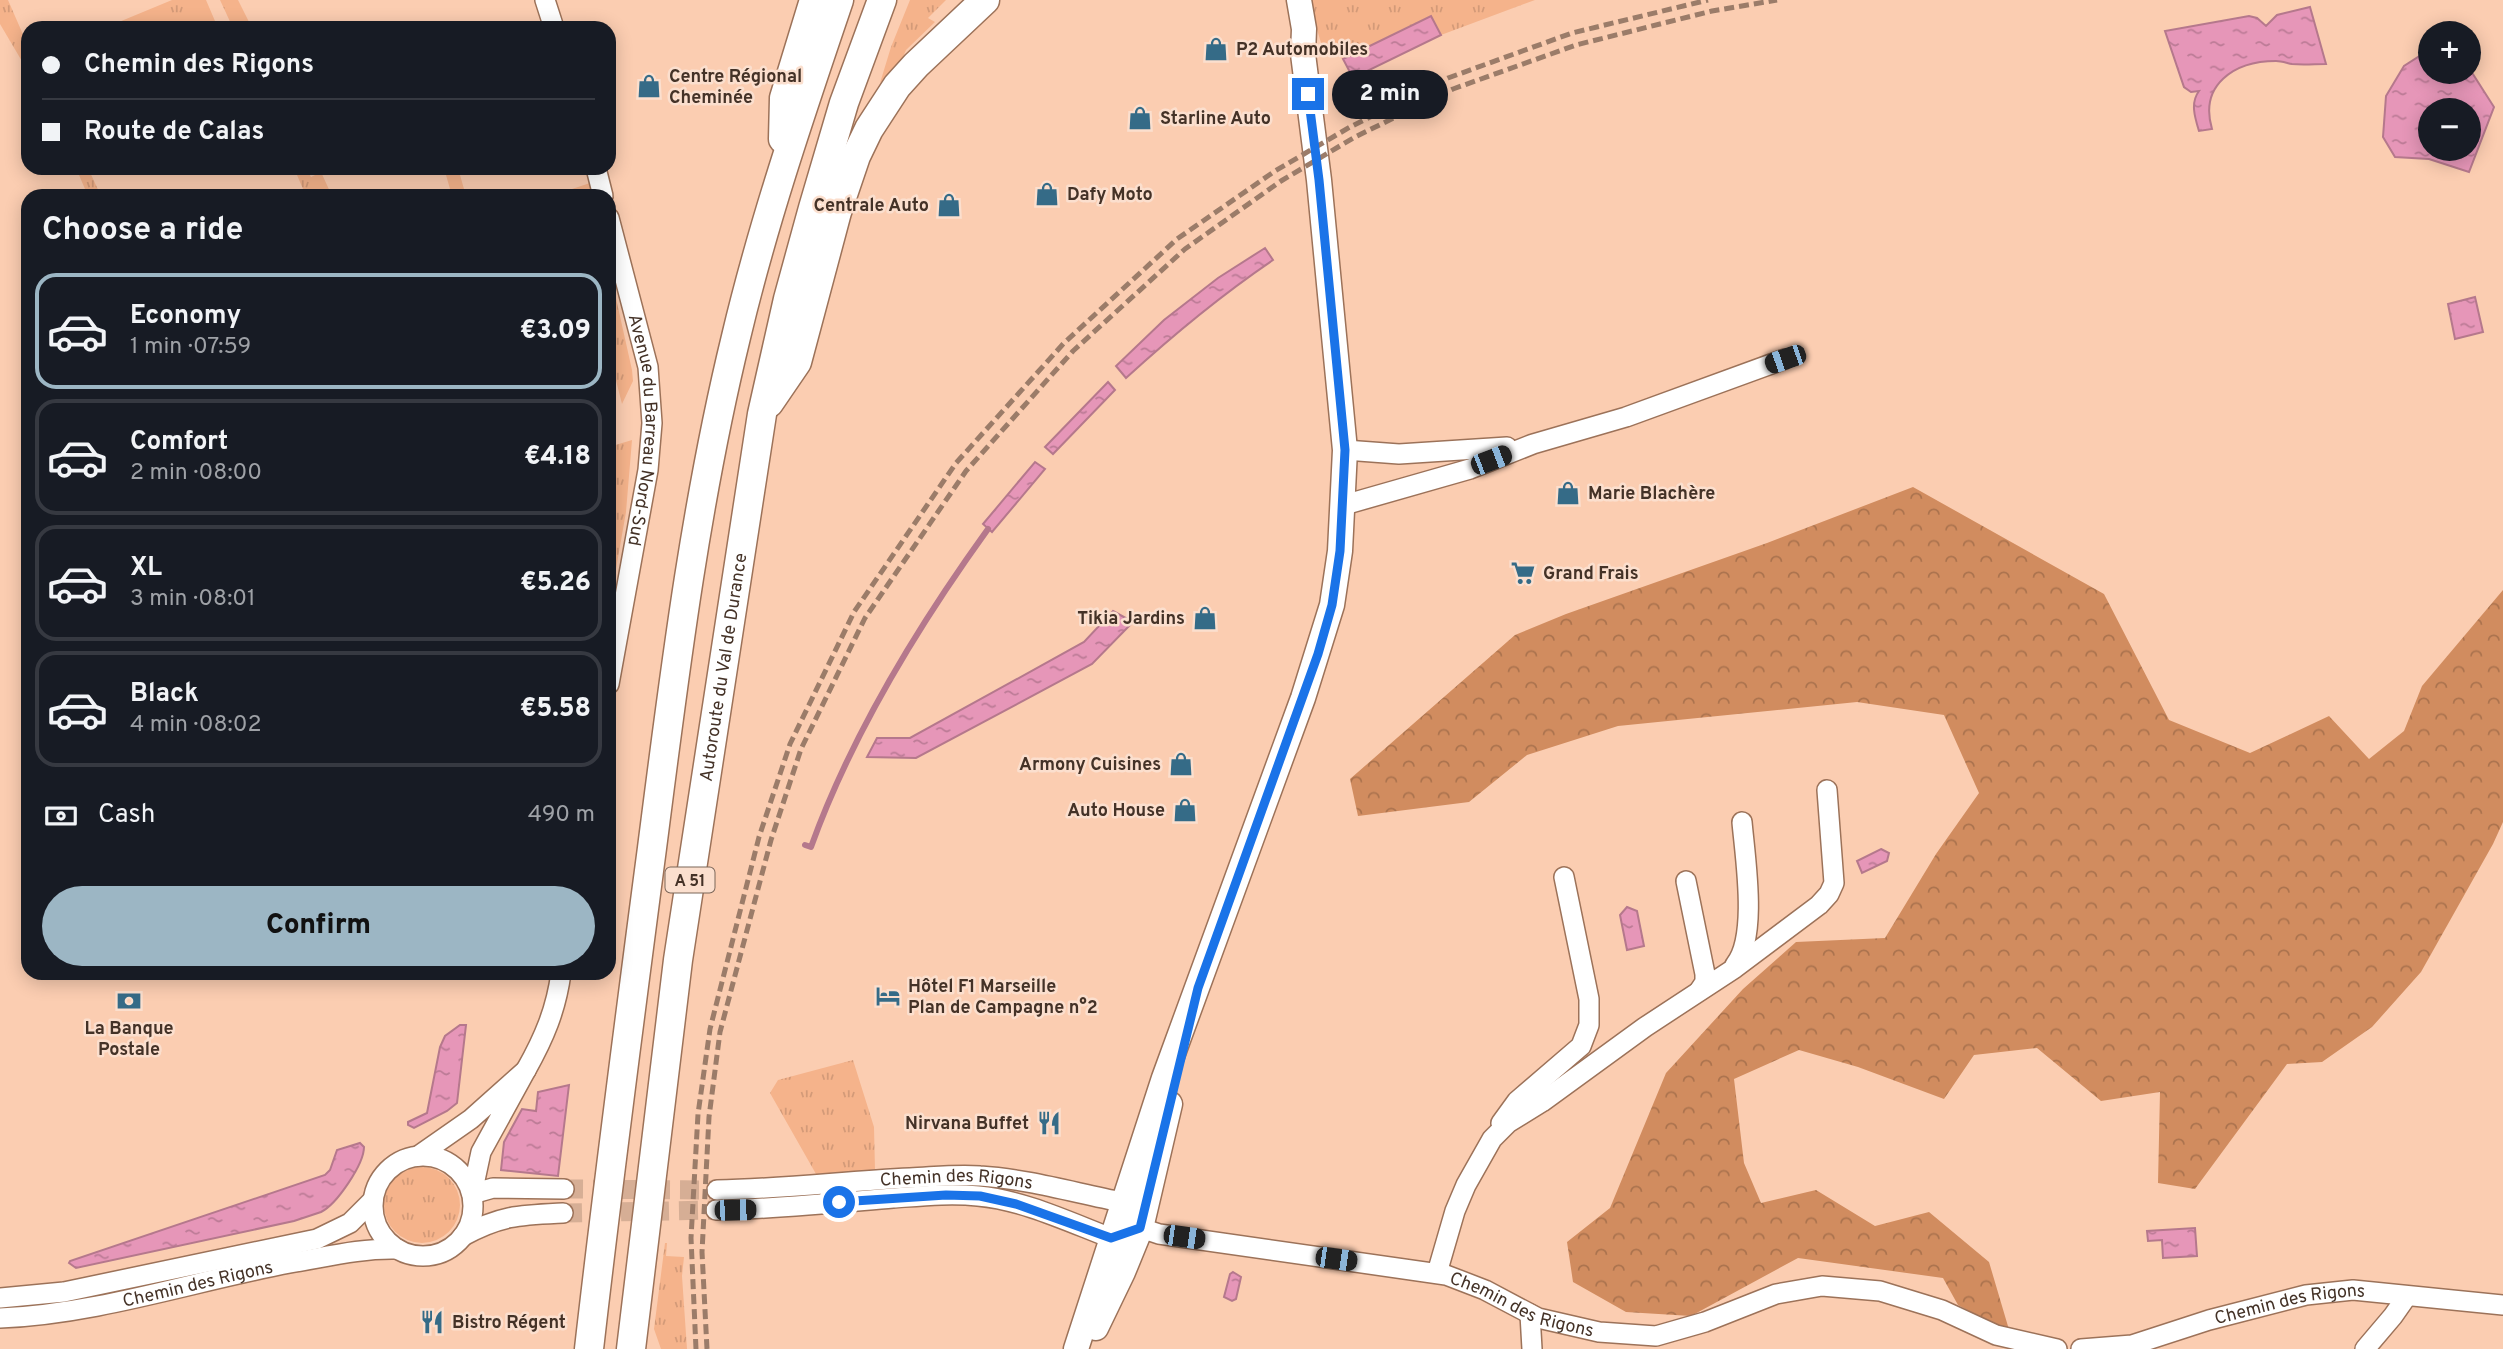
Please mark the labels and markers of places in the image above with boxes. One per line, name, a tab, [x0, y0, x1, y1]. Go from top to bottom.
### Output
shop icon: P2 Automobiles	[1202, 35, 1230, 63]
place label: P2 Automobiles	[1236, 39, 1368, 62]
place label: Centre Régional Cheminée	[669, 66, 802, 110]
shop icon: Centre Régional Cheminée	[635, 72, 663, 100]
shop icon: Starline Auto	[1126, 104, 1154, 132]
place label: Starline Auto	[1160, 108, 1271, 131]
shop icon: Dafy Moto	[1033, 180, 1061, 208]
place label: Dafy Moto	[1067, 184, 1153, 207]
shop icon: Centrale Auto	[935, 191, 963, 219]
place label: Centrale Auto	[814, 195, 929, 218]
shop icon: Marie Blachère	[1554, 479, 1582, 507]
place label: Marie Blachère	[1588, 483, 1715, 506]
supermarket icon: Grand Frais	[1509, 559, 1537, 587]
place label: Grand Frais	[1543, 563, 1639, 586]
shop icon: Tikia Jardins	[1191, 604, 1219, 632]
place label: Tikia Jardins	[1077, 608, 1185, 631]
shop icon: Armony Cuisines	[1167, 750, 1195, 778]
place label: Armony Cuisines	[1019, 754, 1161, 777]
shop icon: Auto House	[1171, 796, 1199, 824]
place label: Auto House	[1067, 800, 1165, 823]
place label: Hôtel F1 Marseille Plan de Campagne n°2	[908, 976, 1098, 1020]
hotel icon: Hôtel F1 Marseille Plan de Campagne n°2	[874, 982, 902, 1010]
bank icon: La Banque Postale	[115, 987, 143, 1015]
place label: La Banque Postale	[84, 1018, 174, 1062]
restaurant icon: Nirvana Buffet	[1035, 1109, 1063, 1137]
place label: Nirvana Buffet	[905, 1113, 1029, 1136]
restaurant icon: Bistro Régent	[418, 1308, 446, 1336]
place label: Bistro Régent	[452, 1312, 566, 1335]

